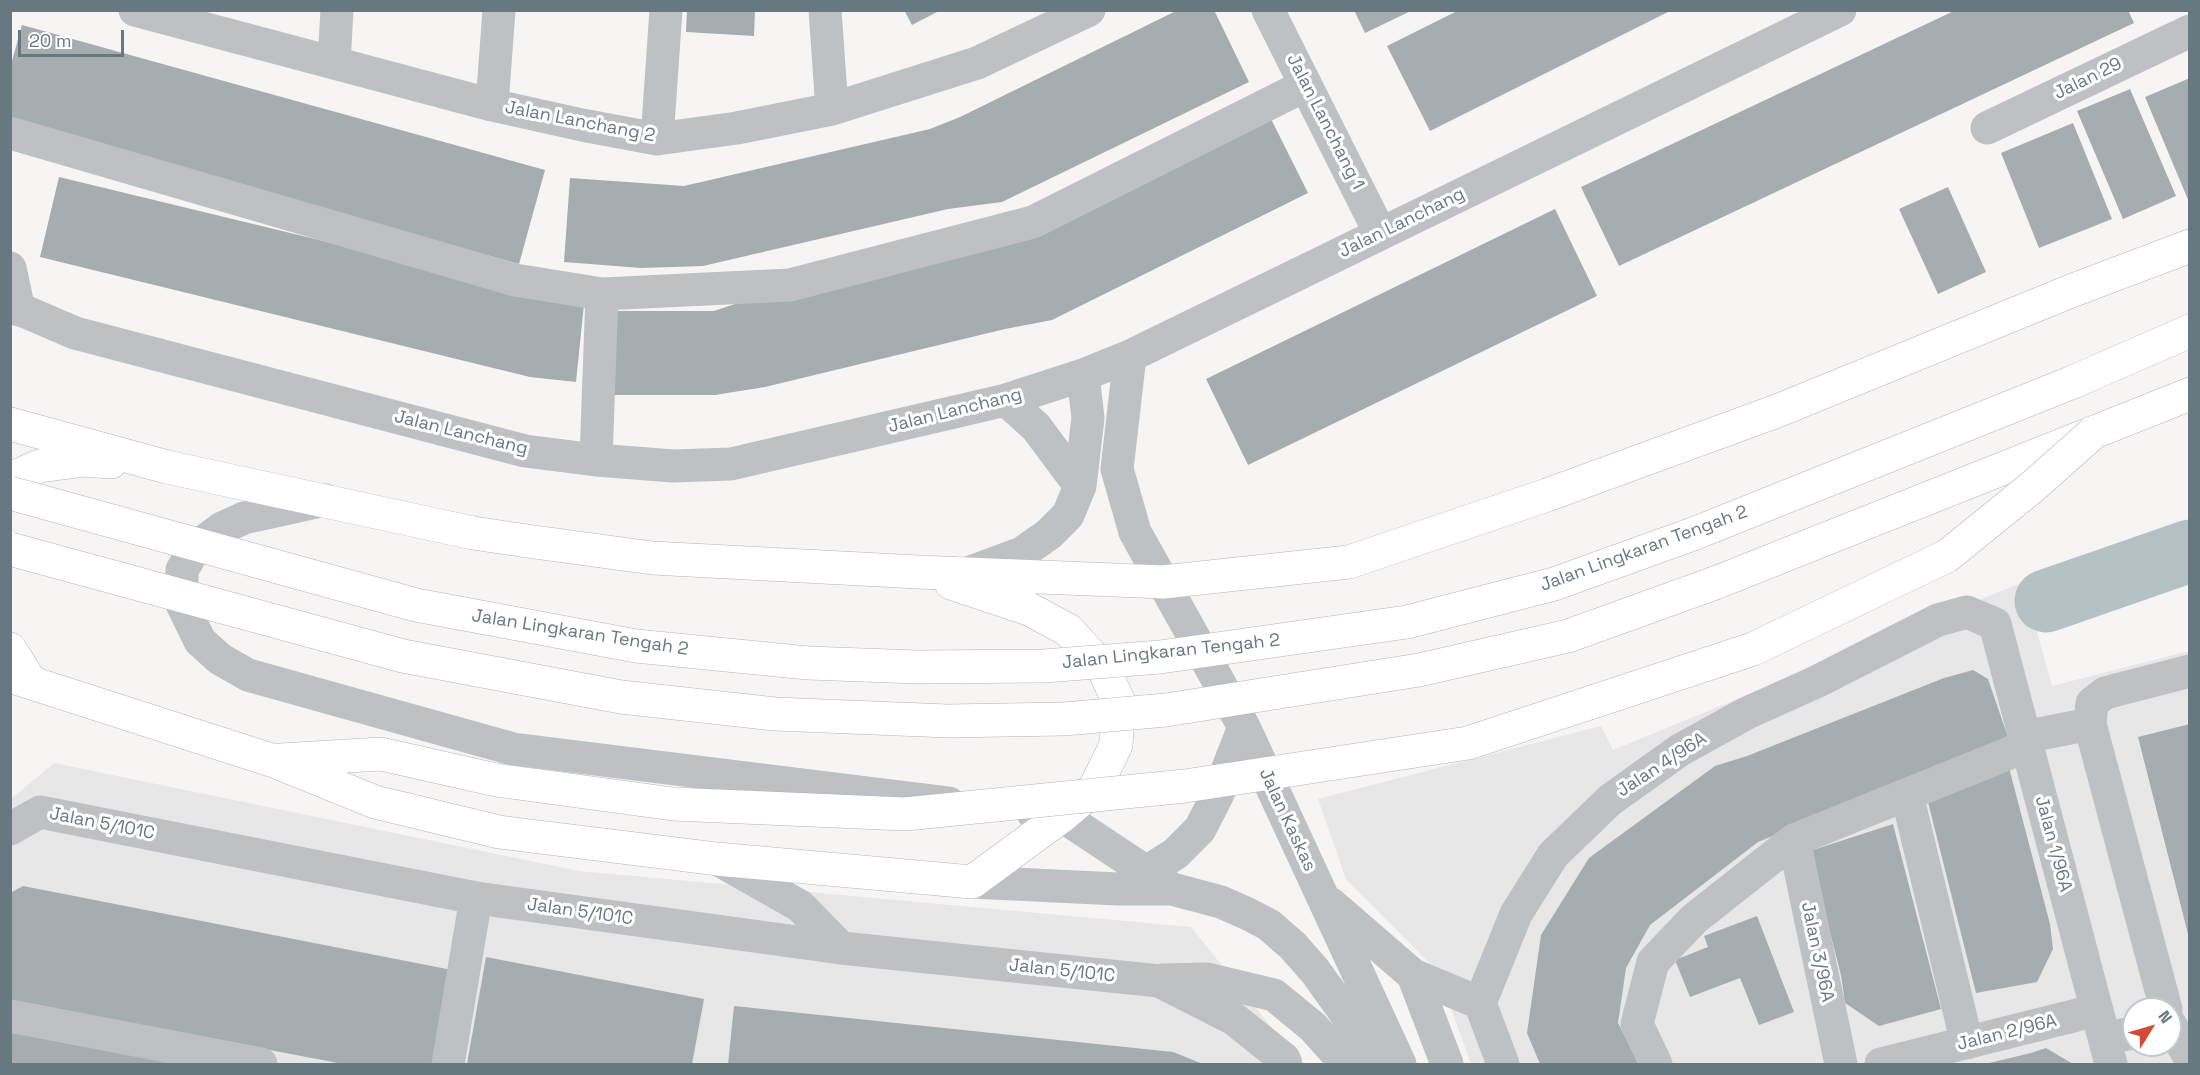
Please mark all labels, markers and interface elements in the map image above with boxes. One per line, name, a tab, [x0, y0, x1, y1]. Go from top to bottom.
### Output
scale bar	[21, 18, 128, 56]
text: 20 m	[29, 29, 72, 52]
street label: Jalan Lanchang 1	[1282, 51, 1368, 193]
street label: Jalan 29	[2051, 53, 2125, 105]
street label: Jalan Lanchang 2	[503, 97, 657, 147]
street label: Jalan Lanchang	[1336, 183, 1468, 263]
street label: Jalan Lanchang	[886, 384, 1024, 438]
street label: Jalan Lanchang	[392, 406, 530, 460]
street label: Jalan Lingkaran Tengah 2	[1537, 501, 1751, 597]
street label: Jalan Lingkaran Tengah 2	[470, 605, 690, 661]
street label: Jalan Lingkaran Tengah 2	[1061, 630, 1281, 674]
street label: Jalan 4/96A	[1613, 728, 1711, 802]
street label: Jalan Kaskas	[1254, 765, 1320, 875]
street label: Jalan 1/96A	[2030, 794, 2076, 894]
street label: Jalan 5/101C	[48, 803, 156, 845]
street label: Jalan 5/101C	[526, 894, 634, 930]
street label: Jalan 3/96A	[1796, 900, 1838, 1004]
street label: Jalan 5/101C	[1008, 955, 1116, 987]
north arrow	[2122, 997, 2182, 1057]
text: N	[2154, 1006, 2177, 1028]
street label: Jalan 2/96A	[1955, 1010, 2059, 1056]

